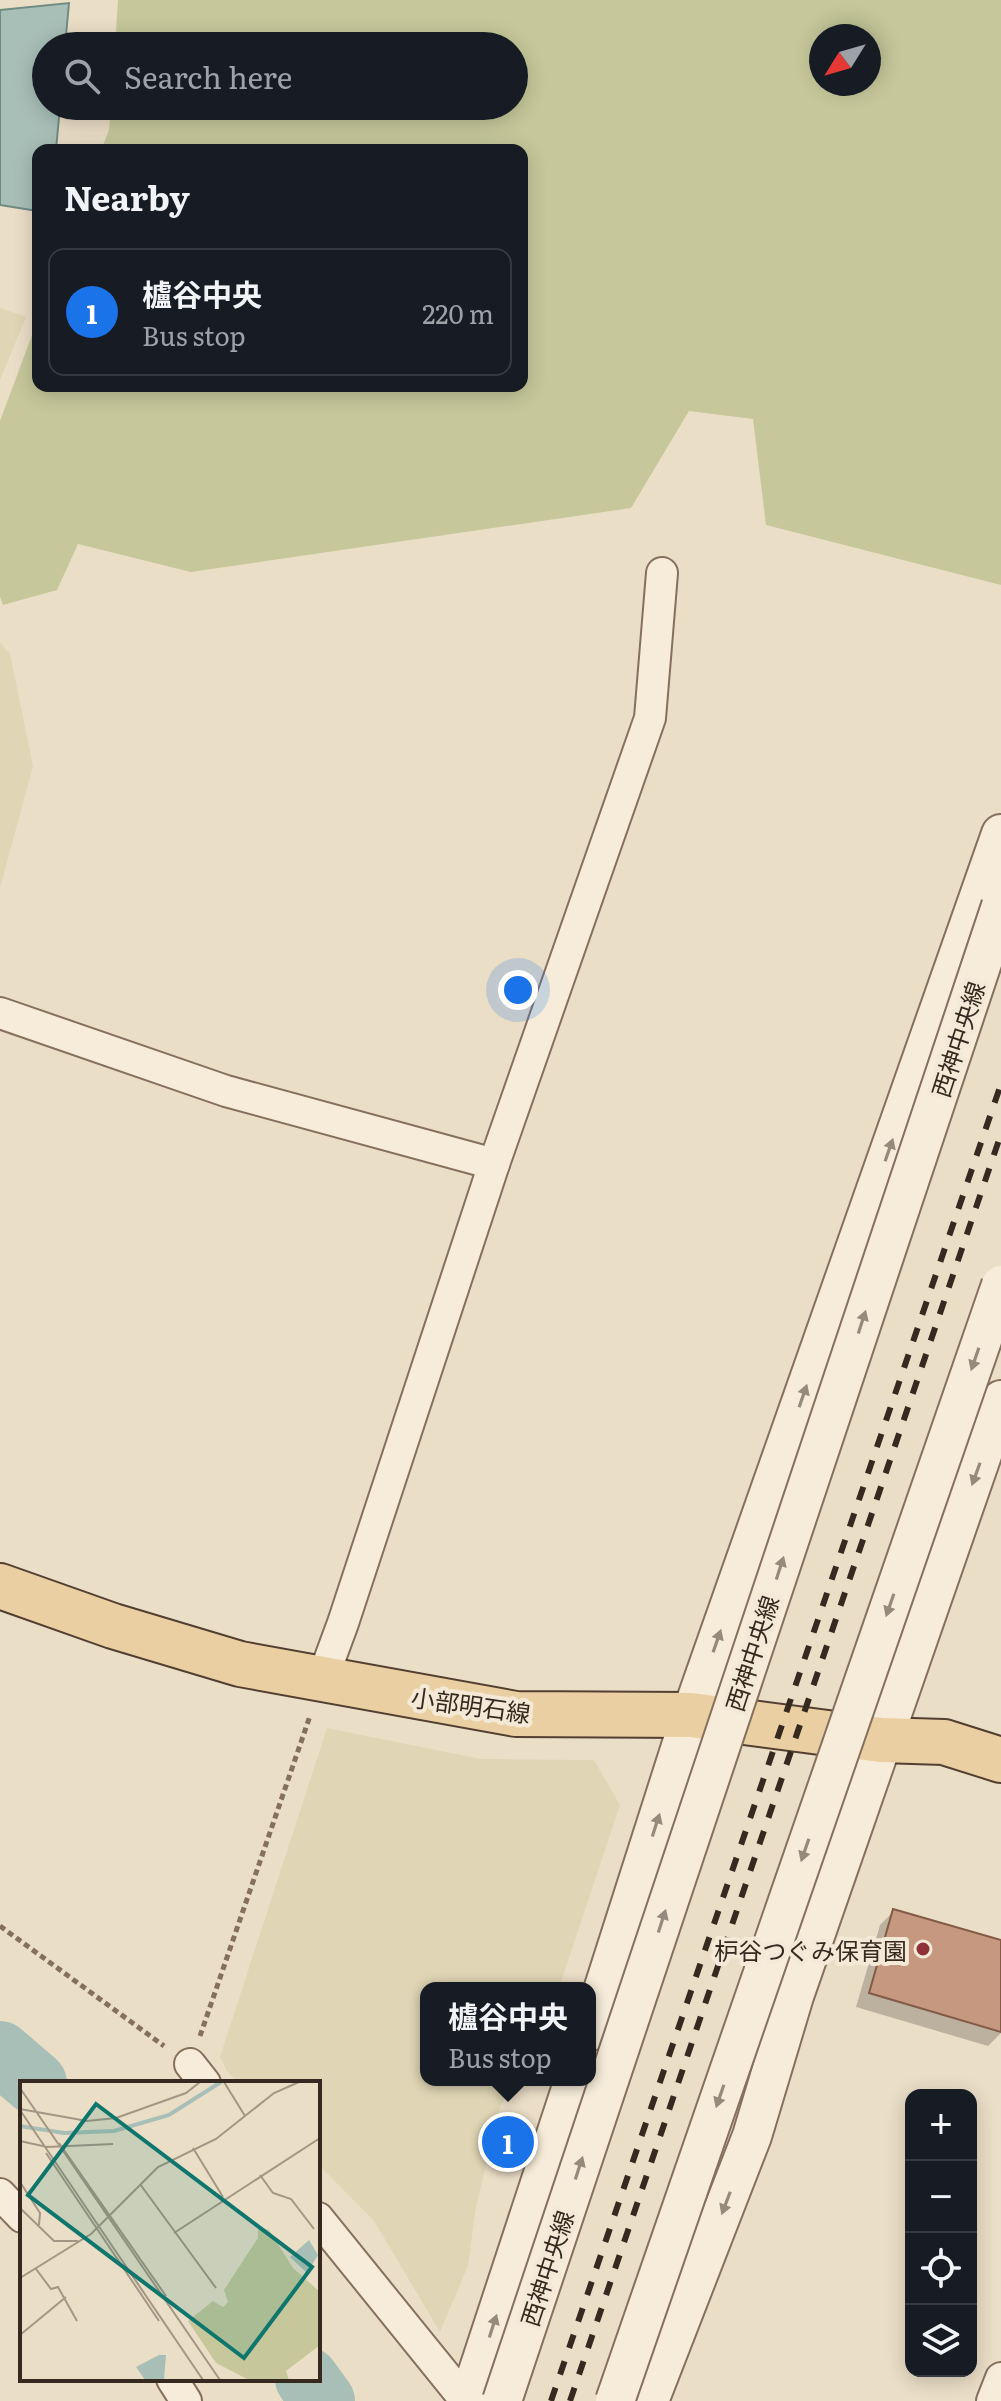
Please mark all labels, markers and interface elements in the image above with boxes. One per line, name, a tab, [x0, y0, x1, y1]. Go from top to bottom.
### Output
north arrow	[809, 24, 881, 96]
search box	[32, 32, 528, 120]
icon: search	[60, 54, 104, 98]
text: Search here	[124, 54, 292, 98]
text: Nearby	[64, 171, 190, 221]
text: 櫨谷中央	[142, 271, 262, 315]
text: 1	[87, 293, 97, 332]
text: 220 m	[422, 293, 494, 332]
text: Bus stop	[142, 315, 245, 354]
your location	[498, 970, 538, 1010]
street label: 西神中央線	[922, 977, 992, 1101]
one-way arrow	[883, 1138, 896, 1162]
one-way arrow	[857, 1309, 869, 1333]
one-way arrow	[969, 1347, 981, 1371]
one-way arrow	[797, 1384, 810, 1408]
one-way arrow	[970, 1463, 982, 1487]
one-way arrow	[774, 1556, 786, 1580]
street label: 西神中央線	[716, 1591, 786, 1715]
one-way arrow	[884, 1593, 896, 1617]
one-way arrow	[711, 1629, 724, 1653]
street label: 小部明石線	[409, 1678, 533, 1730]
one-way arrow	[650, 1813, 663, 1837]
one-way arrow	[799, 1839, 811, 1863]
one-way arrow	[656, 1909, 668, 1933]
place label: 枦谷つぐみ保育園	[714, 1932, 907, 1967]
marker: 枦谷つぐみ保育園	[914, 1940, 932, 1958]
popup	[420, 1982, 596, 2086]
text: 櫨谷中央	[448, 1993, 568, 2037]
text: Bus stop	[448, 2037, 551, 2076]
inset map	[20, 2081, 320, 2381]
one-way arrow	[714, 2084, 726, 2108]
map controls	[905, 2089, 977, 2377]
button: +	[905, 2089, 977, 2161]
pin: 1	[482, 2112, 534, 2172]
one-way arrow	[574, 2155, 586, 2179]
button: −	[905, 2161, 977, 2233]
one-way arrow	[719, 2191, 732, 2215]
street label: 西神中央線	[511, 2206, 581, 2330]
button: locate	[905, 2233, 977, 2305]
button: layers	[905, 2305, 977, 2377]
one-way arrow	[488, 2314, 500, 2338]

